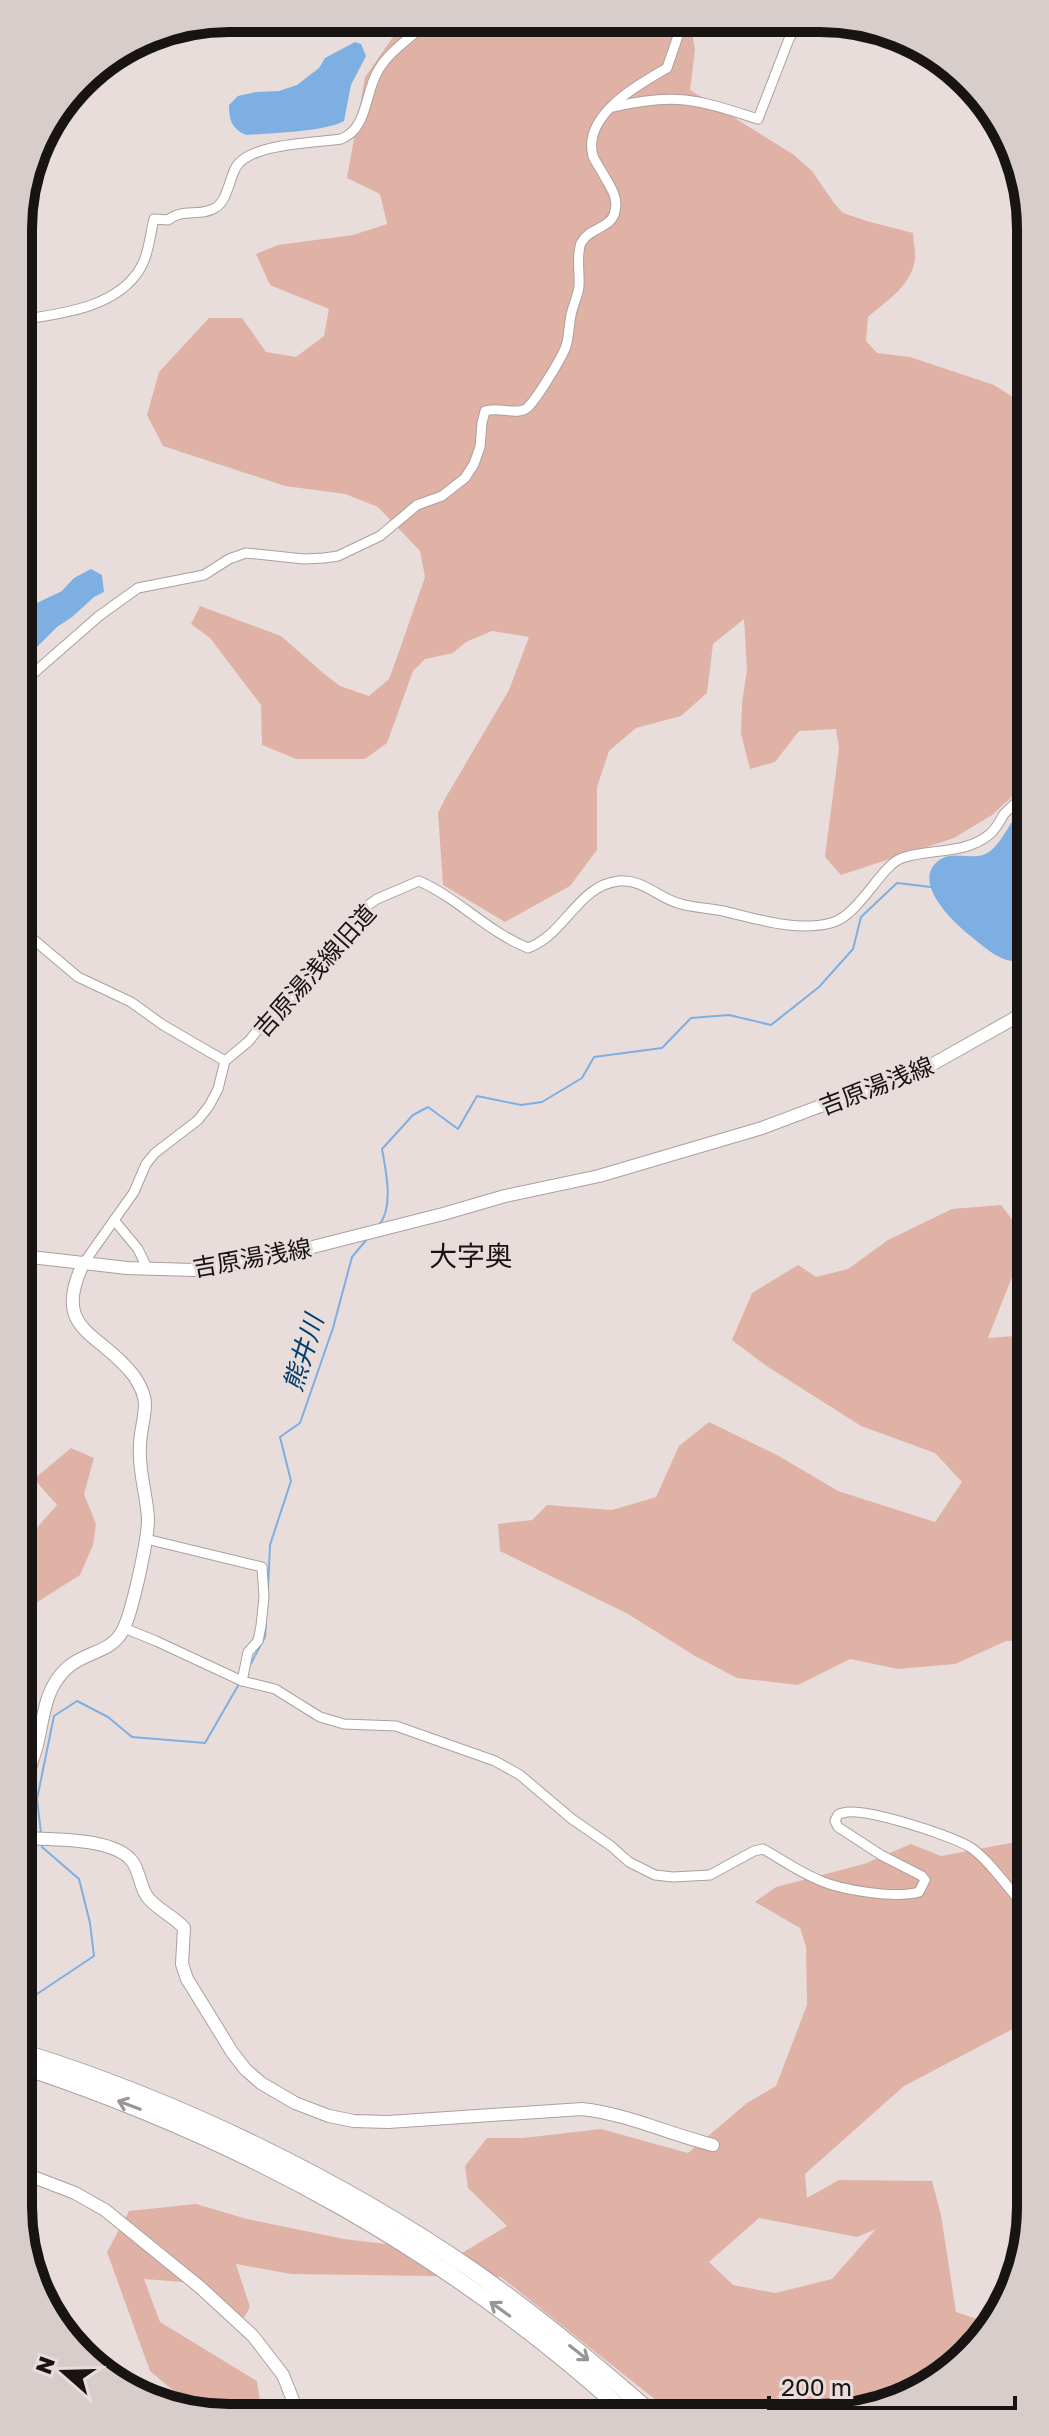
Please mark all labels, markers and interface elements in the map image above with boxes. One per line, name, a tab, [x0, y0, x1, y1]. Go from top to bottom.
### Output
street label: 吉原湯浅線旧道	[247, 898, 381, 1042]
street label: 吉原湯浅線	[815, 1050, 937, 1120]
street label: 吉原湯浅線	[190, 1232, 314, 1282]
district label: 大字奥	[429, 1239, 513, 1272]
water label: 熊井川	[277, 1308, 330, 1395]
one-way arrow	[117, 2097, 142, 2112]
one-way arrow	[490, 2300, 511, 2317]
north arrow	[24, 2332, 104, 2412]
one-way arrow	[568, 2345, 589, 2362]
text: N	[29, 2353, 60, 2377]
scale bar	[769, 2360, 1015, 2410]
text: 200 m	[781, 2372, 852, 2401]

